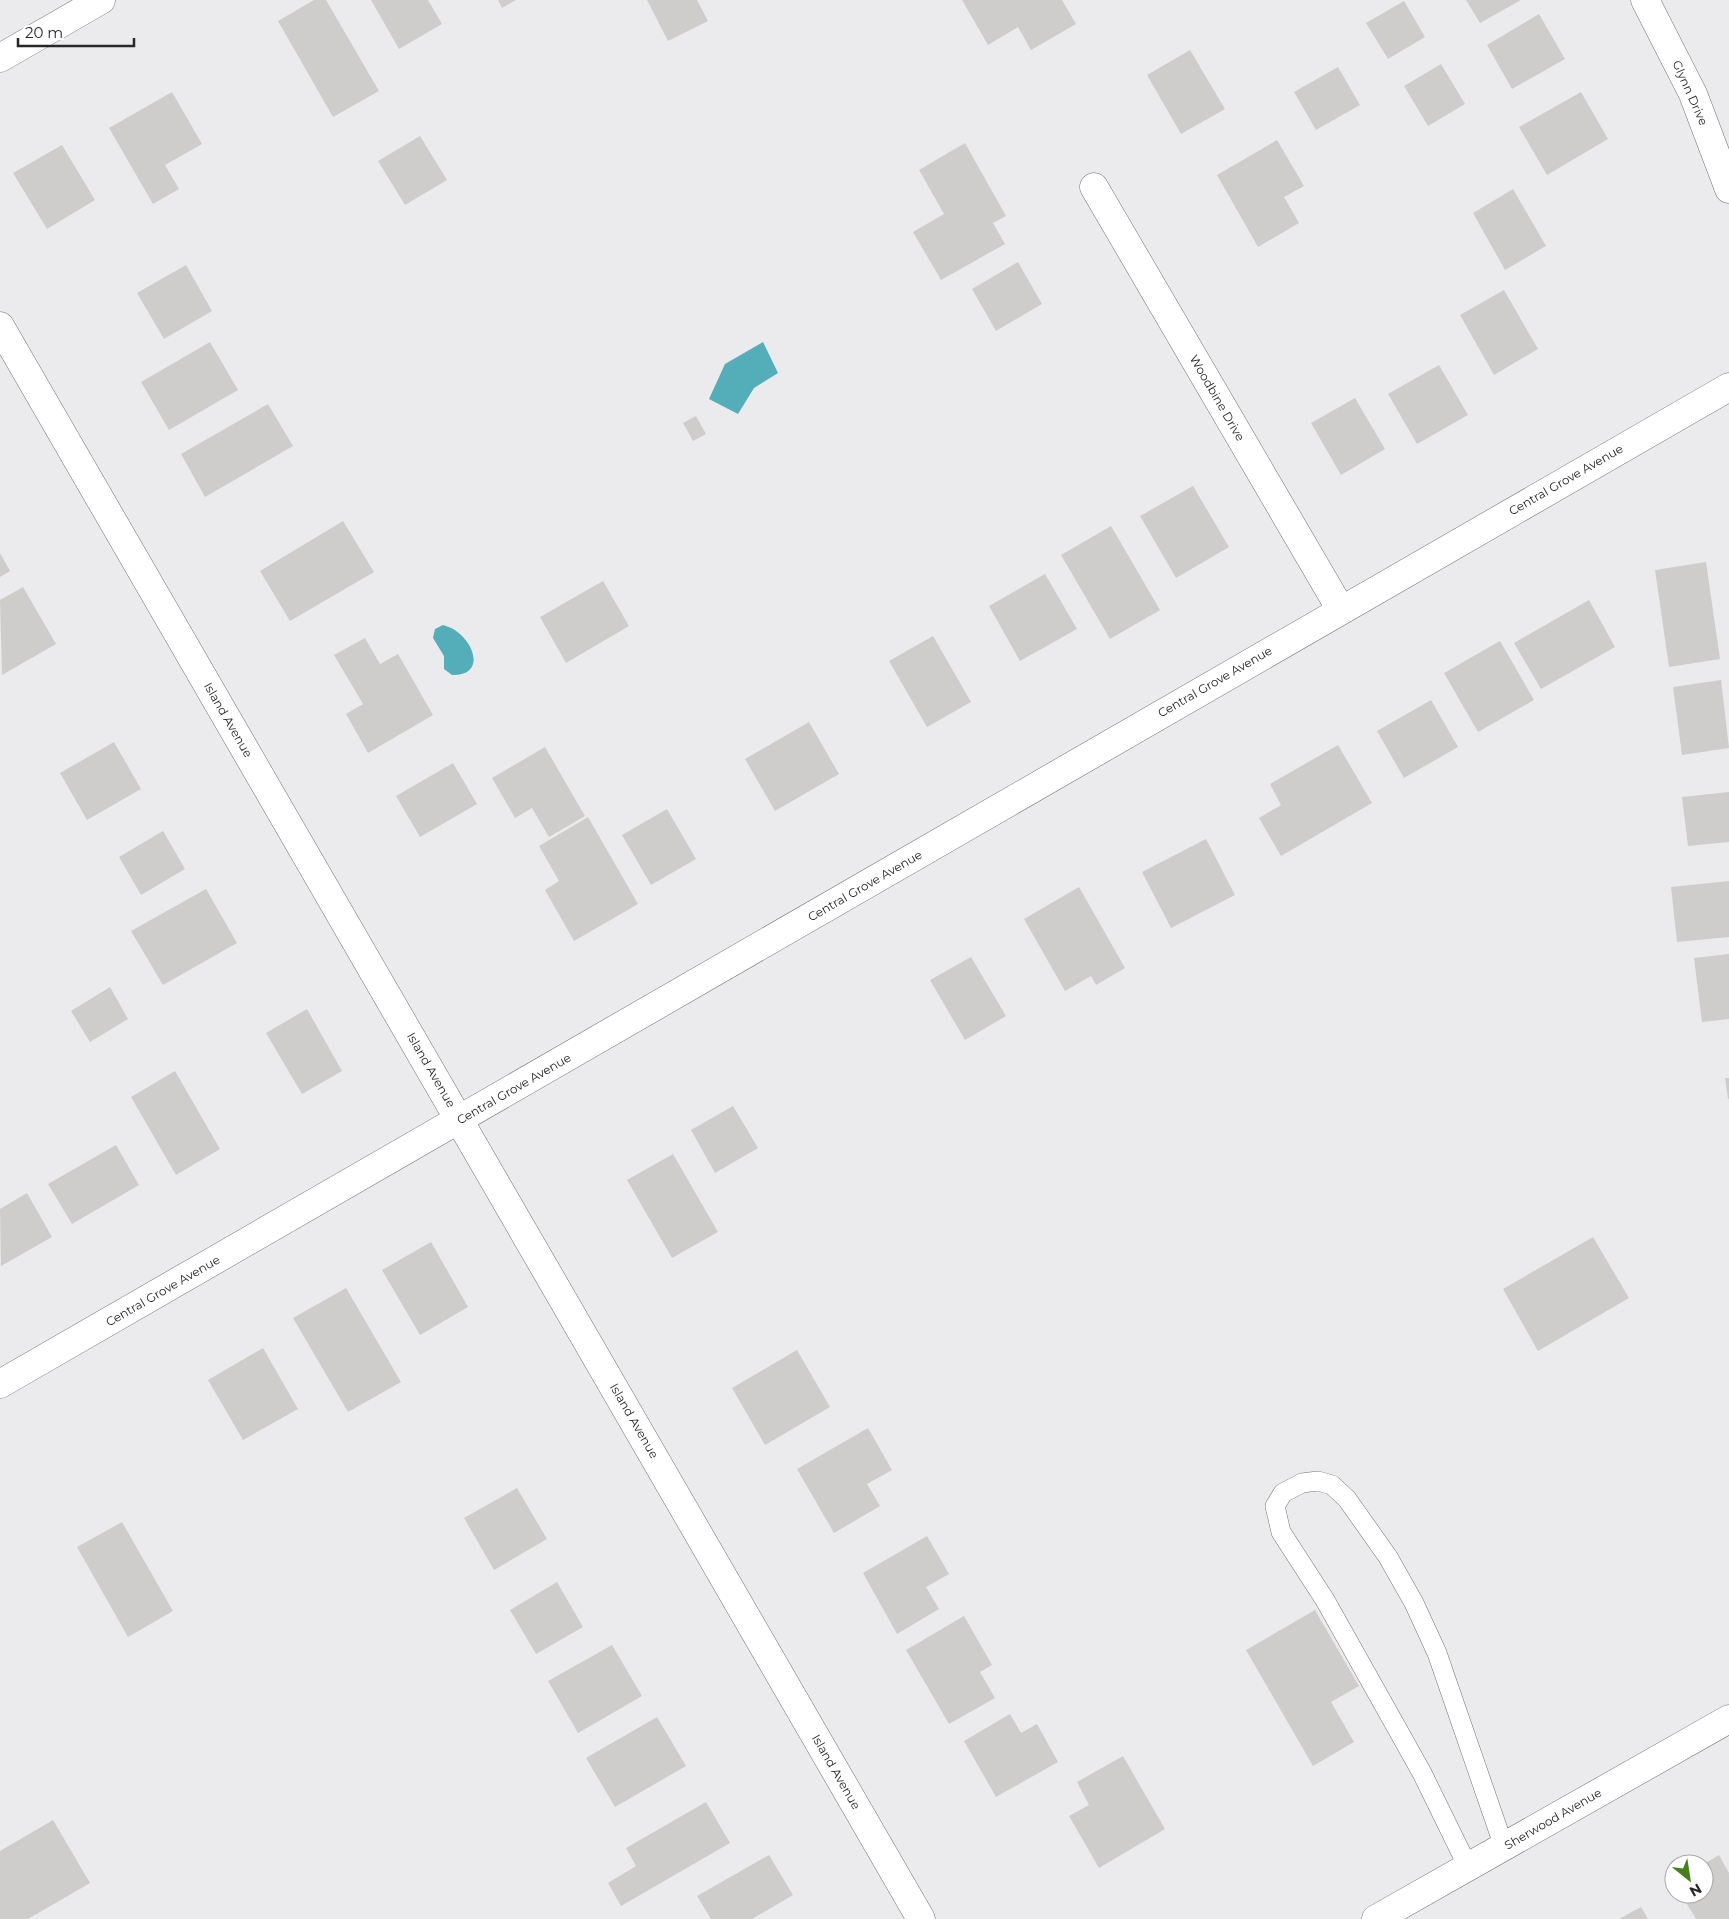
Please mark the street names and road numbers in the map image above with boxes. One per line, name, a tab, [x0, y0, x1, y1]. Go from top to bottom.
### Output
street label: Glynn Drive	[1669, 58, 1711, 128]
street label: Woodbine Drive	[1187, 352, 1248, 444]
street label: Central Grove Avenue	[1506, 441, 1626, 518]
street label: Central Grove Avenue	[1155, 643, 1275, 720]
street label: Island Avenue	[201, 679, 256, 760]
street label: Central Grove Avenue	[805, 847, 925, 924]
street label: Island Avenue	[404, 1029, 459, 1110]
street label: Central Grove Avenue	[454, 1050, 574, 1127]
street label: Central Grove Avenue	[103, 1252, 223, 1329]
street label: Island Avenue	[607, 1380, 662, 1461]
street label: Island Avenue	[809, 1731, 864, 1812]
street label: Sherwood Avenue	[1501, 1785, 1604, 1852]

